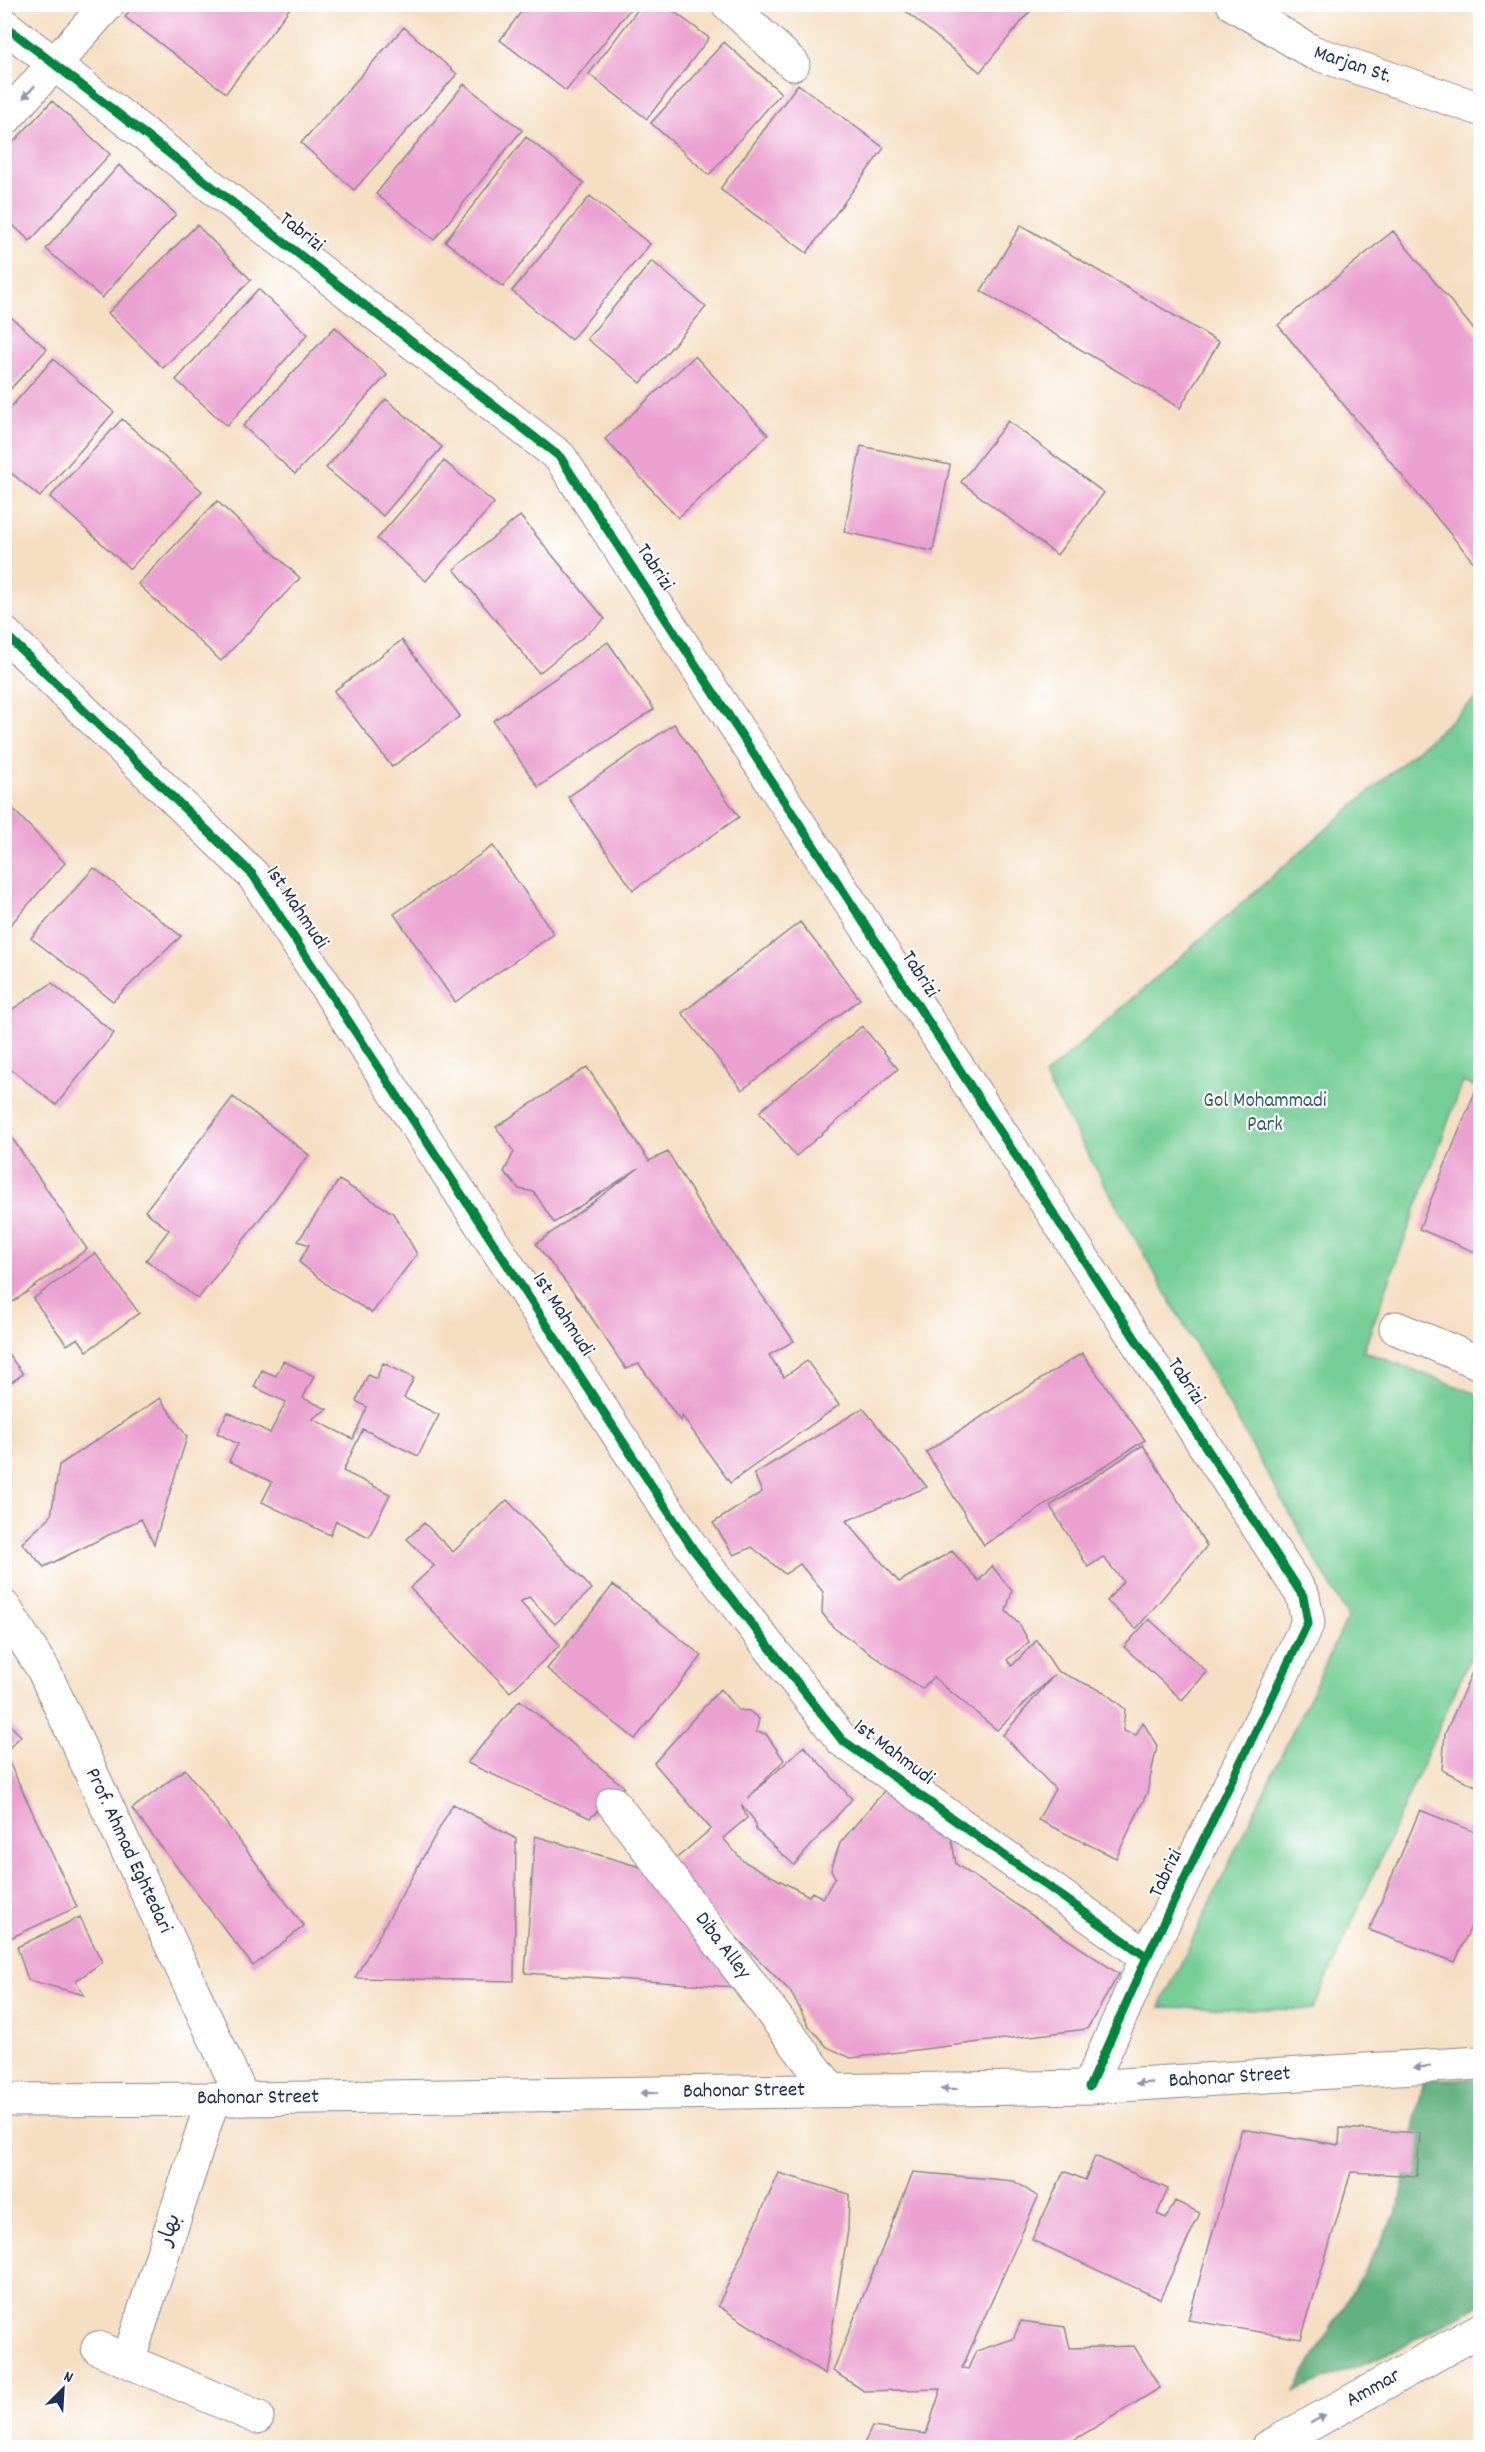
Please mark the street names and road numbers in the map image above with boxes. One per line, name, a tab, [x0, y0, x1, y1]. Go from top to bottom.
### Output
street label: Marjan St.	[1309, 39, 1395, 93]
street label: Tabrizi	[272, 206, 330, 261]
street label: Tabrizi	[628, 539, 680, 598]
street label: 1st Mahmudi	[257, 860, 335, 956]
street label: Tabrizi	[893, 946, 945, 1005]
street label: 1st Mahmudi	[524, 1267, 601, 1363]
street label: Tabrizi	[1159, 1353, 1211, 1412]
street label: 1st Mahmudi	[846, 1712, 940, 1794]
street label: Prof. Ahmad Eghtedari	[76, 1763, 179, 1939]
street label: Tabrizi	[1142, 1844, 1192, 1903]
street label: Diba Alley	[686, 1906, 758, 1987]
street label: Bahonar Street	[1168, 2060, 1292, 2097]
street label: Bahonar Street	[683, 2076, 805, 2108]
street label: Bahonar Street	[197, 2083, 319, 2114]
street label: بهار	[151, 2210, 190, 2252]
street label: Ammar	[1341, 2362, 1407, 2416]

